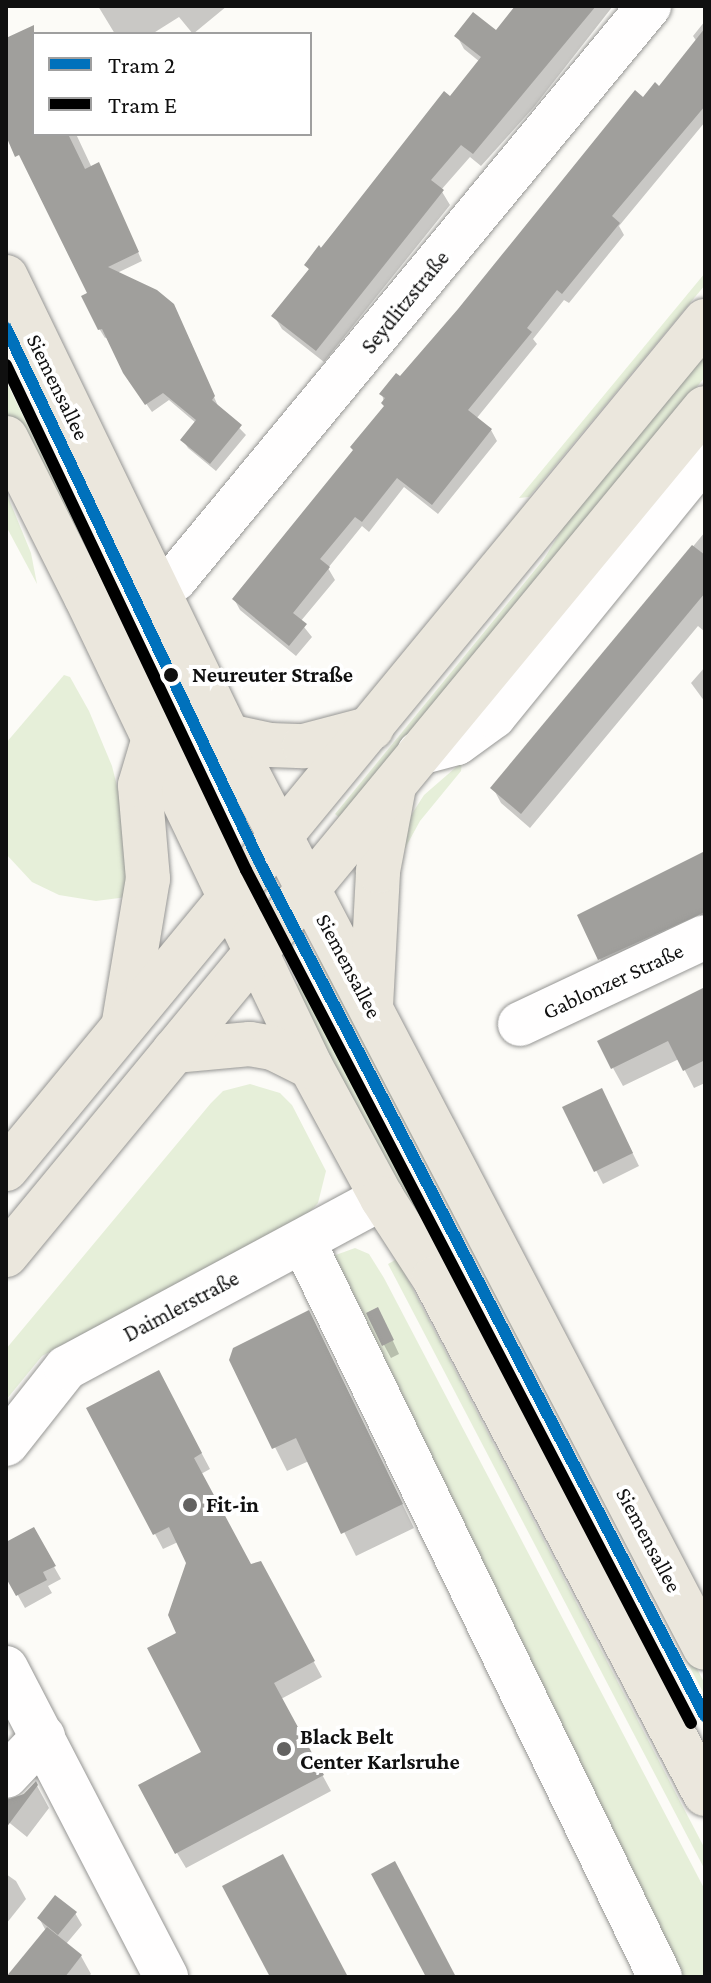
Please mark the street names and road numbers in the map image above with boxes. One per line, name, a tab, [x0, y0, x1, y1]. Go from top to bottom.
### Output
street label: Seydlitzstraße	[355, 245, 455, 359]
street label: Siemensallee	[21, 330, 95, 444]
street label: Siemensallee	[310, 909, 388, 1023]
street label: Gablonzer Straße	[539, 937, 687, 1025]
street label: Daimlerstraße	[119, 1265, 243, 1347]
street label: Siemensallee	[610, 1483, 688, 1597]

